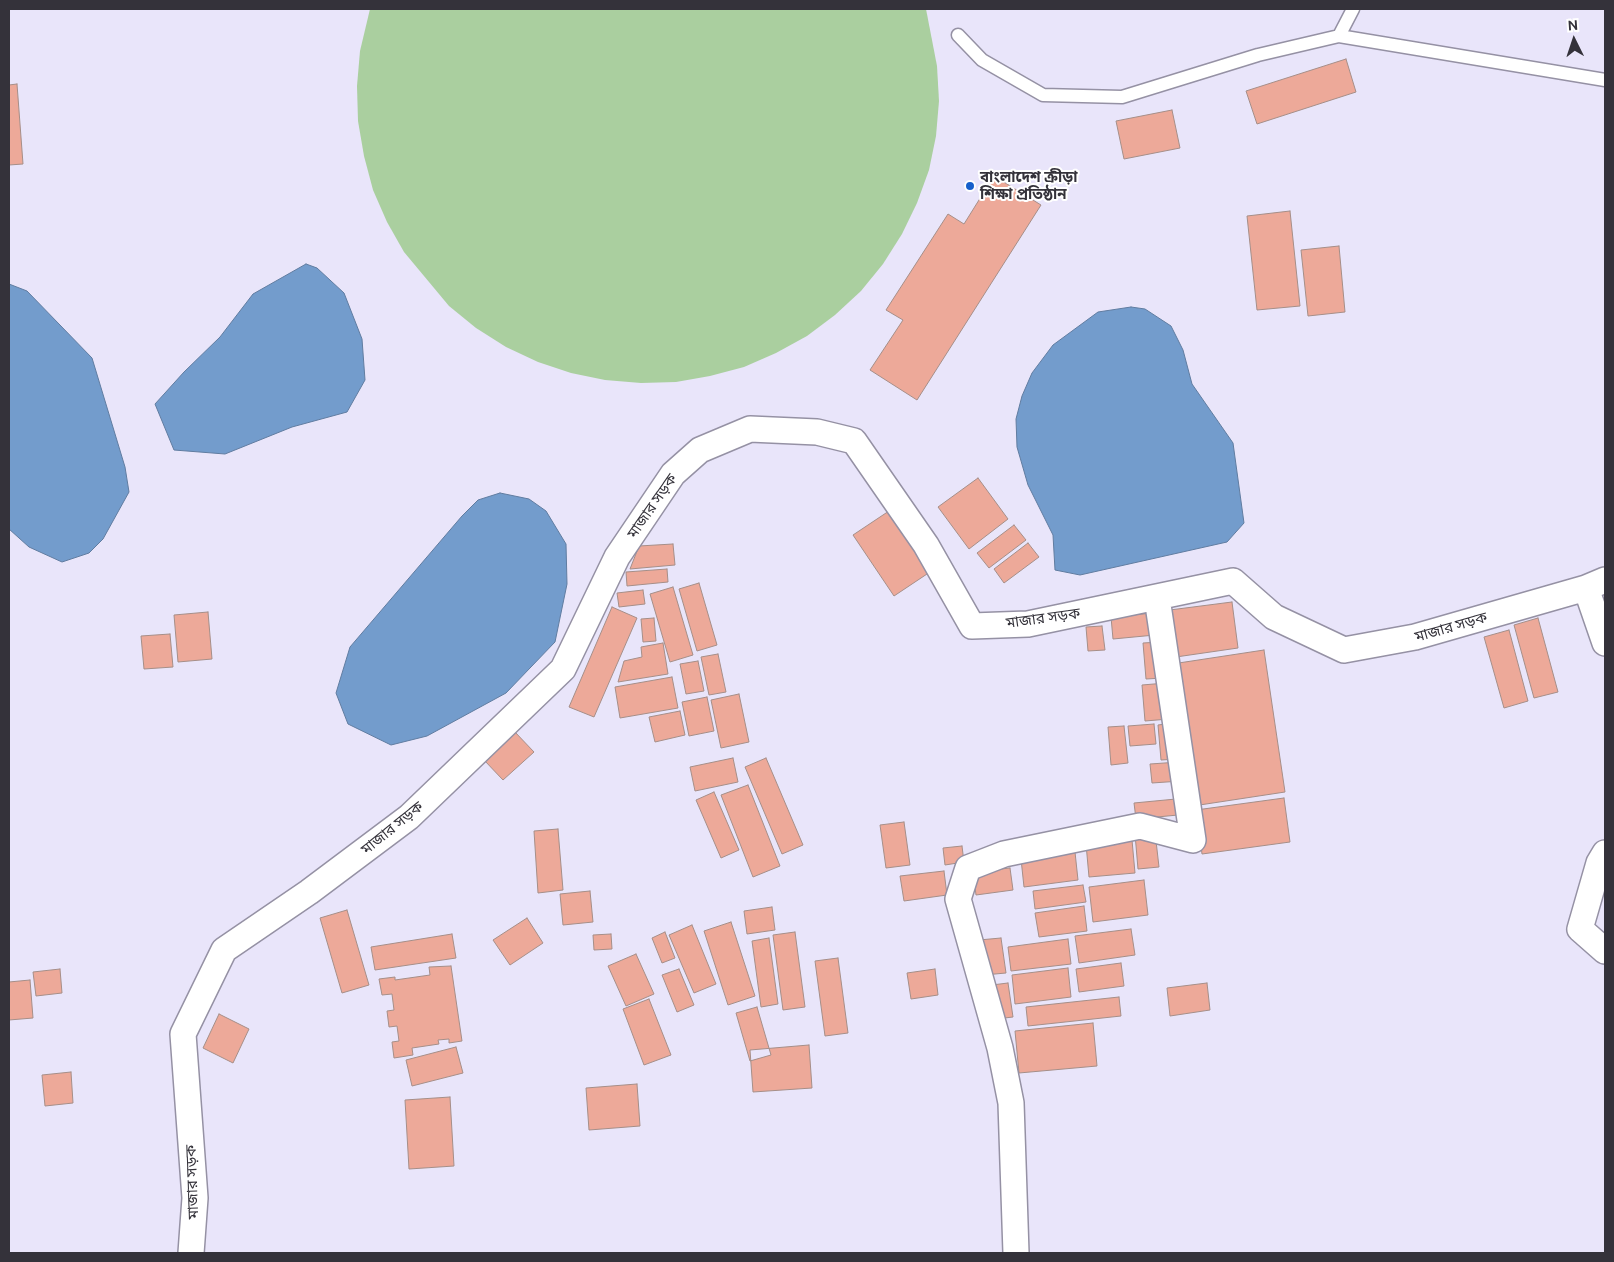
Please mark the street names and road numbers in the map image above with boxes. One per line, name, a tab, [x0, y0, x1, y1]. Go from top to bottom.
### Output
street label: মাজার সড়ক	[623, 470, 681, 542]
street label: মাজার সড়ক	[1005, 604, 1081, 632]
street label: মাজার সড়ক	[1413, 608, 1489, 646]
street label: মাজার সড়ক	[357, 798, 427, 858]
street label: মাজার সড়ক	[182, 1144, 202, 1220]

